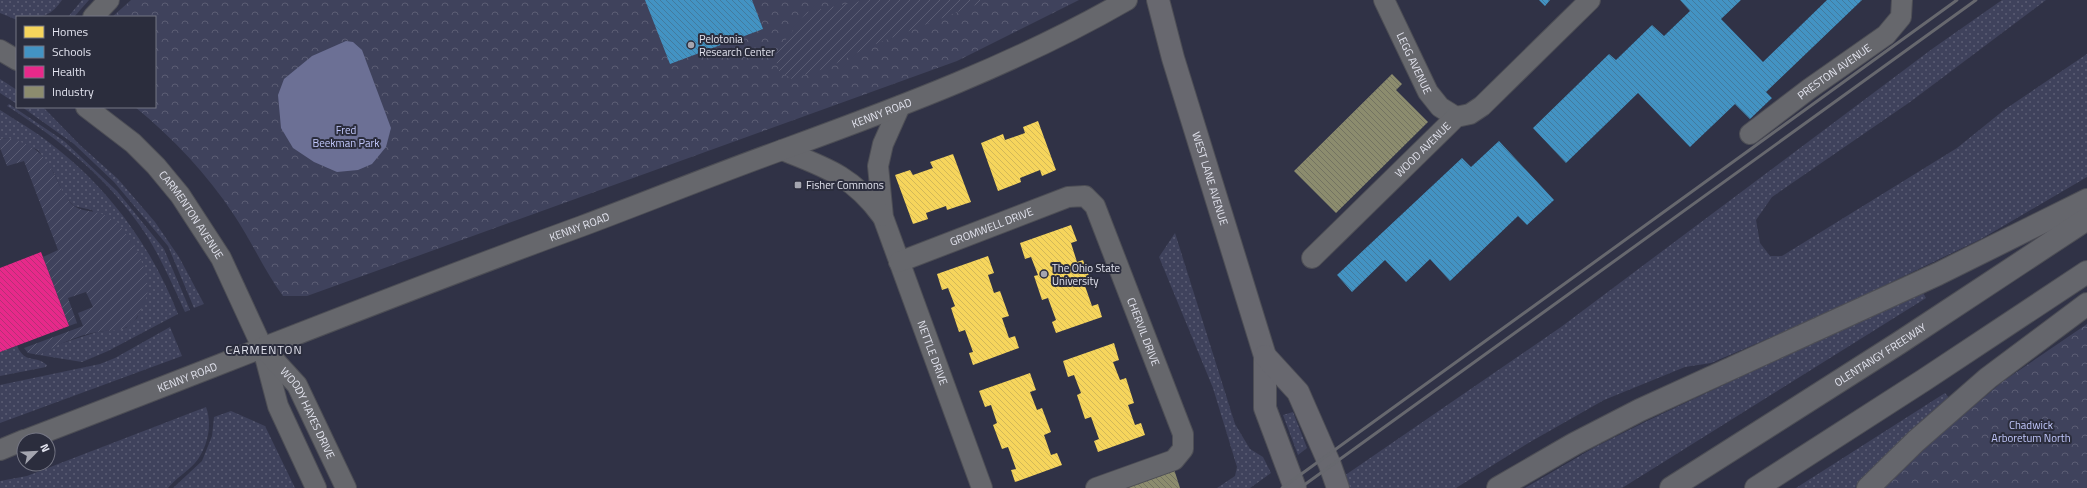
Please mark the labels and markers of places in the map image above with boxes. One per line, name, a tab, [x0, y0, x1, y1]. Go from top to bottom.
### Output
place label: Pelotonia Research Center	[699, 31, 775, 60]
marker: Pelotonia Research Center	[686, 40, 696, 50]
place label: Fisher Commons	[806, 177, 884, 193]
marker: Fisher Commons	[793, 180, 803, 190]
place label: The Ohio State University	[1052, 260, 1121, 289]
marker: The Ohio State University	[1039, 269, 1049, 279]

